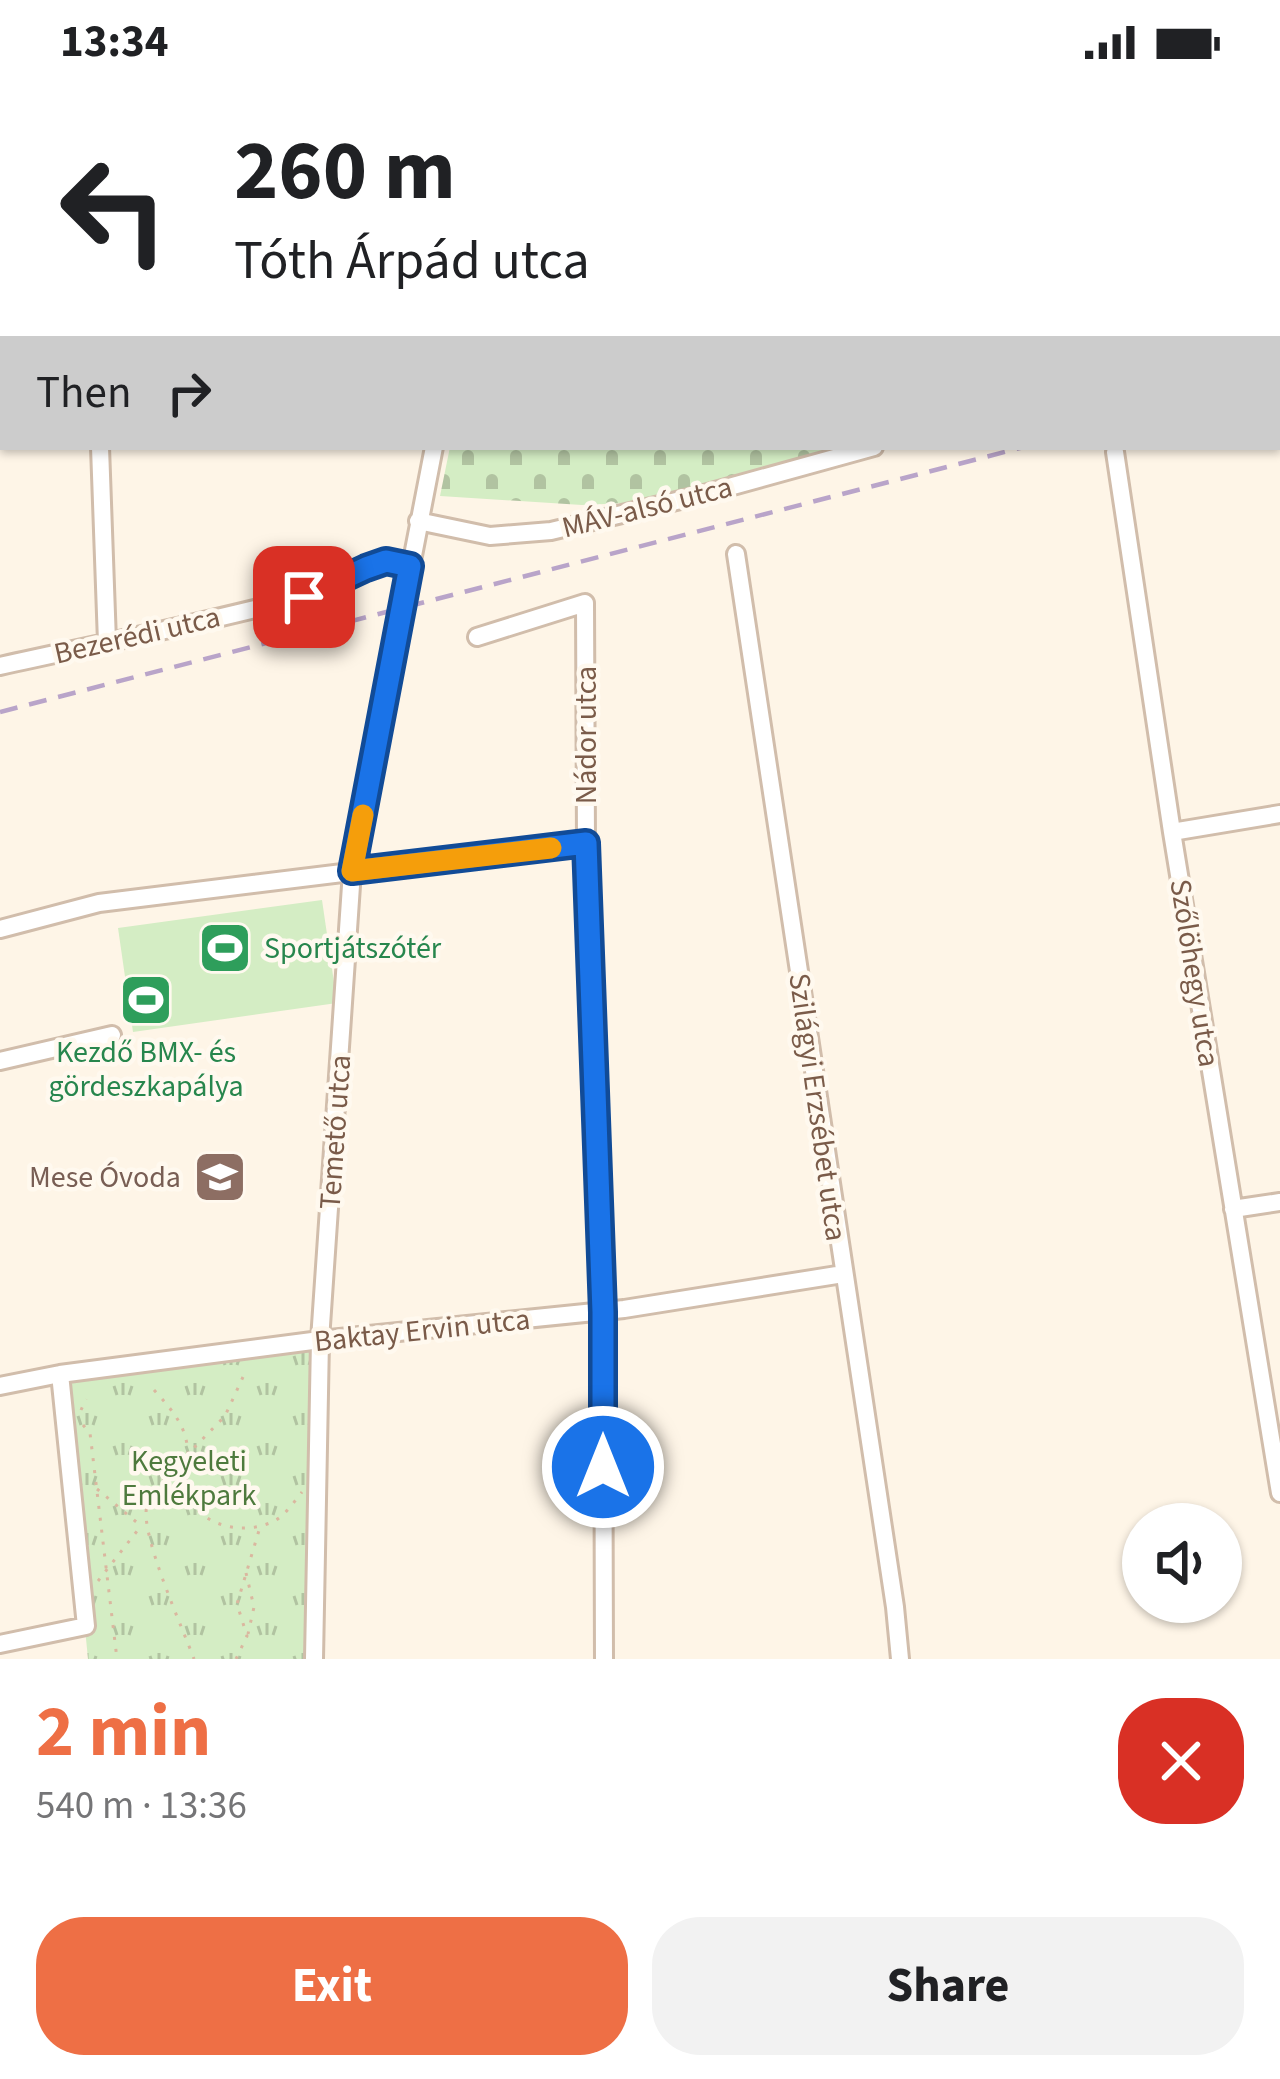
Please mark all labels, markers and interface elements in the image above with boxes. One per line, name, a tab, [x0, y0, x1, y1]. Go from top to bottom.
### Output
text: 13:34	[60, 10, 169, 74]
text: 260 m	[234, 112, 456, 232]
icon: left	[36, 132, 192, 288]
text: Tóth Árpád utca	[234, 223, 590, 300]
icon: right	[156, 360, 222, 426]
text: Then	[36, 361, 132, 425]
street label: MÁV-alsó utca	[557, 466, 737, 549]
pin	[253, 546, 355, 648]
icon: arrive	[271, 564, 337, 630]
street label: Bezerédi utca	[50, 595, 224, 675]
street label: Nádor utca	[565, 666, 608, 804]
street label: Szőlöhegy utca	[1158, 876, 1231, 1070]
sports icon: Sportjátszótér	[197, 920, 253, 976]
place label: Sportjátszótér	[264, 927, 442, 970]
street label: Szilágyi Erzsébet utca	[777, 970, 858, 1244]
sports icon: Kezdő BMX- és gördeszkapálya	[118, 972, 174, 1028]
place label: Kezdő BMX- és gördeszkapálya	[48, 1031, 244, 1108]
street label: Temető utca	[309, 1053, 362, 1211]
school or university icon: Mese Óvoda	[192, 1149, 248, 1205]
place label: Mese Óvoda	[29, 1156, 181, 1199]
street label: Baktay Ervin utca	[312, 1298, 532, 1363]
position arrow	[540, 1404, 666, 1530]
park label: Kegyeleti Emlékpark	[122, 1440, 256, 1517]
map controls	[1122, 1503, 1242, 1623]
button: sound	[1122, 1503, 1242, 1623]
text: 2 min	[36, 1681, 211, 1784]
button: close	[1118, 1698, 1244, 1824]
text: 540 m · 13:36	[36, 1778, 247, 1834]
button: Exit	[36, 1917, 628, 2055]
button: Share	[652, 1917, 1244, 2055]

